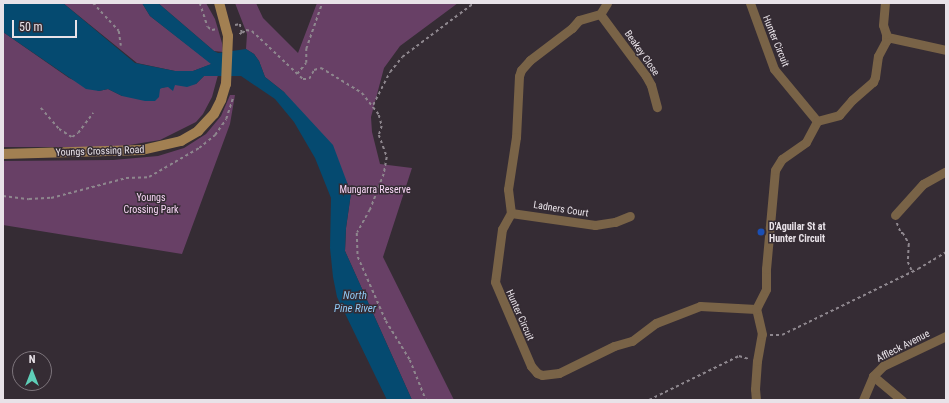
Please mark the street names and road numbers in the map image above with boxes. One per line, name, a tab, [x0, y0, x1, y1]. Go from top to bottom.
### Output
street label: Hunter Circuit	[760, 13, 792, 69]
street label: Beakey Close	[622, 28, 662, 78]
street label: Youngs Crossing Road	[56, 143, 144, 159]
street label: Ladners Court	[533, 199, 589, 219]
street label: Hunter Circuit	[503, 288, 537, 342]
street label: Affleck Avenue	[874, 327, 932, 365]

